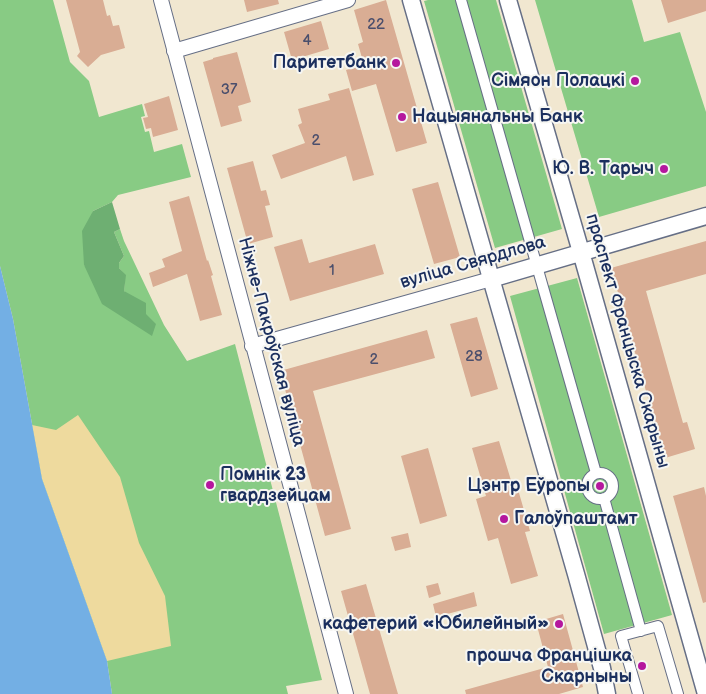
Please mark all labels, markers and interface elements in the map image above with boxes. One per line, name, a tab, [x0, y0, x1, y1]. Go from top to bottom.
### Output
house number: 22	[367, 16, 385, 34]
house number: 4	[302, 32, 312, 50]
place label: Паритетбанк	[273, 52, 386, 74]
marker: Паритетбанк	[390, 57, 402, 69]
place label: Сімяон Полацкі	[491, 70, 625, 92]
marker: Сімяон Полацкі	[629, 75, 641, 87]
house number: 37	[221, 81, 237, 99]
place label: Нацыянальны Банк	[412, 106, 583, 128]
marker: Нацыянальны Банк	[396, 111, 408, 123]
house number: 2	[312, 132, 320, 150]
place label: Ю. В. Тарыч	[552, 158, 654, 180]
marker: Ю. В. Тарыч	[658, 163, 670, 175]
street label: праспект Францыска Скарыны	[580, 211, 674, 471]
street label: вуліца Свярдлова	[398, 232, 548, 294]
street label: Ніжне-Пакроўская вуліца	[233, 235, 309, 449]
house number: 1	[329, 262, 335, 280]
house number: 28	[465, 348, 483, 366]
house number: 2	[370, 351, 378, 369]
place label: Помнік 23 гвардзейцам	[220, 464, 331, 506]
place label: Цэнтр Еўропы	[467, 475, 590, 497]
marker: Помнік 23 гвардзейцам	[204, 479, 216, 491]
marker: Цэнтр Еўропы	[594, 480, 606, 492]
place label: Галоўпаштамт	[514, 508, 637, 530]
marker: Галоўпаштамт	[498, 513, 510, 525]
place label: кафетерий «Юбилейный»	[323, 613, 549, 635]
marker: кафетерий «Юбилейный»	[553, 618, 565, 630]
place label: прошча Францішка Скарныны	[466, 645, 632, 688]
marker: прошча Францішка Скарныны	[636, 660, 648, 672]

